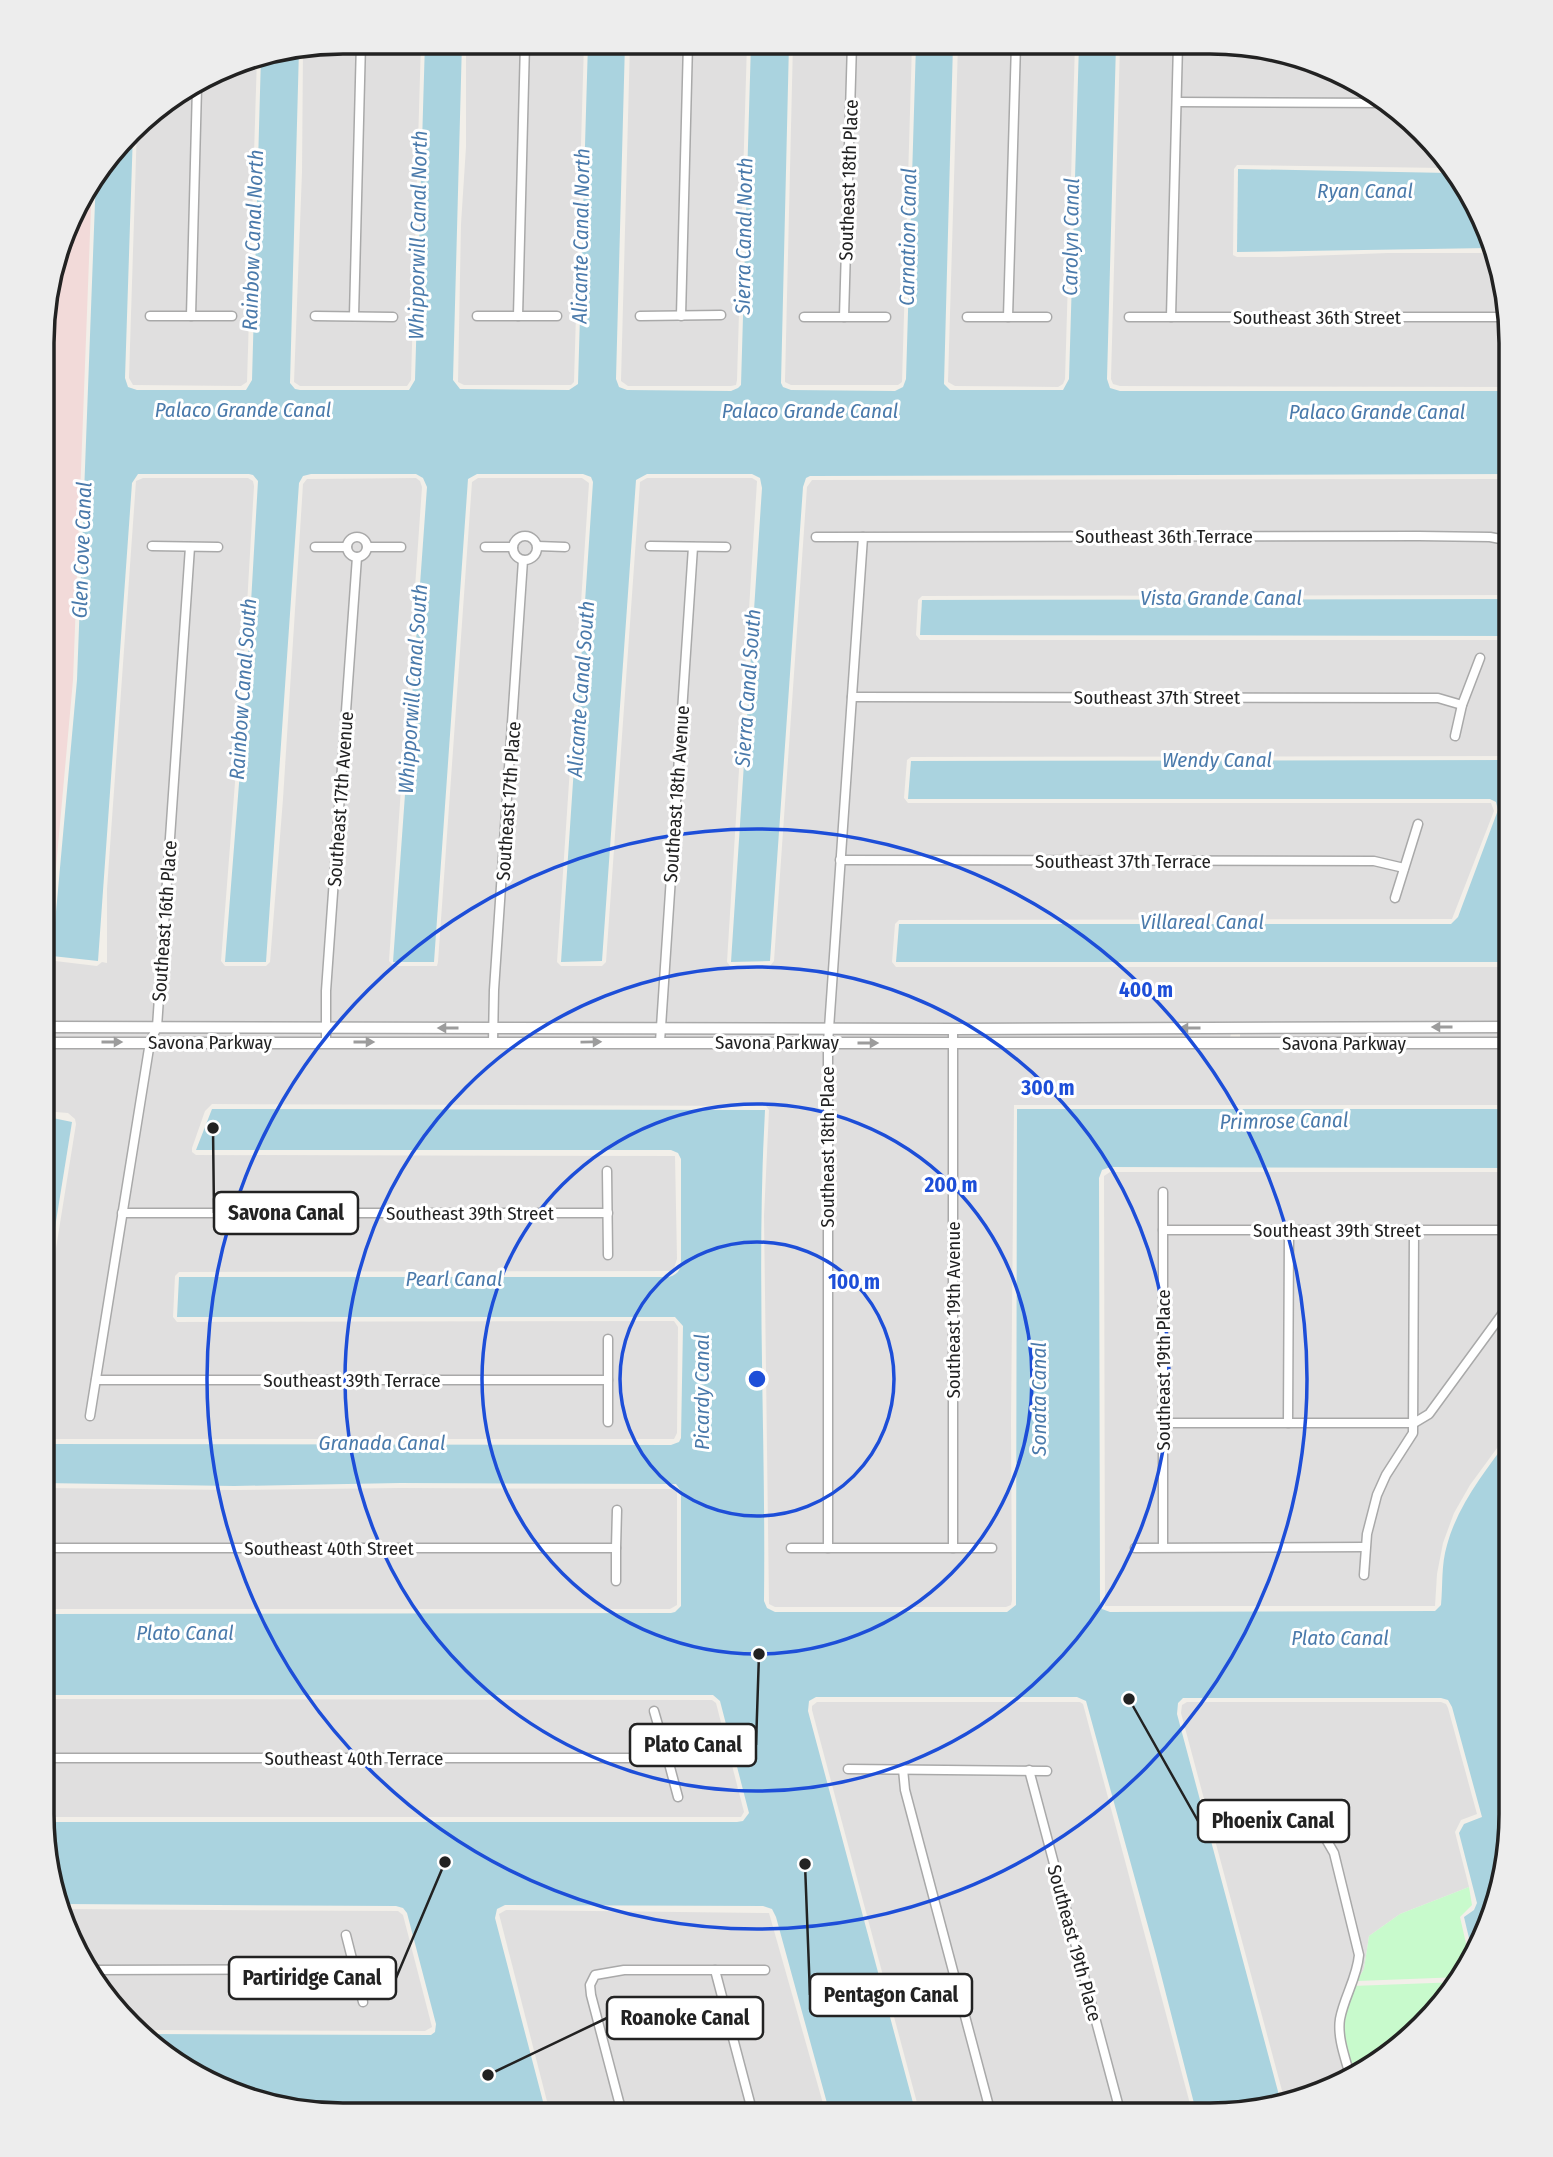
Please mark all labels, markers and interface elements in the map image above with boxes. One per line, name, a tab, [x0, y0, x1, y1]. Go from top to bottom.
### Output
street label: Southeast 18th Place	[834, 99, 863, 261]
water label: Whipporwill Canal North	[403, 130, 433, 340]
water label: Alicante Canal North	[566, 148, 596, 325]
water label: Rainbow Canal North	[237, 149, 269, 331]
water label: Sierra Canal North	[730, 157, 758, 316]
water label: Carnation Canal	[894, 168, 922, 306]
water label: Carolyn Canal	[1057, 178, 1085, 296]
water label: Ryan Canal	[1317, 178, 1413, 204]
street label: Southeast 36th Street	[1233, 306, 1402, 329]
water label: Palaco Grande Canal	[155, 397, 331, 423]
water label: Palaco Grande Canal	[722, 398, 898, 424]
water label: Palaco Grande Canal	[1289, 399, 1465, 425]
water label: Glen Cove Canal	[67, 481, 97, 619]
street label: Southeast 36th Terrace	[1075, 525, 1253, 548]
water label: Whipporwill Canal South	[393, 583, 433, 795]
water label: Vista Grande Canal	[1140, 585, 1302, 611]
water label: Rainbow Canal South	[224, 597, 262, 781]
water label: Alicante Canal South	[562, 600, 600, 779]
water label: Sierra Canal South	[729, 608, 766, 769]
street label: Southeast 37th Street	[1074, 686, 1241, 709]
street label: Southeast 18th Avenue	[659, 705, 694, 883]
street label: Southeast 17th Avenue	[323, 711, 358, 887]
street label: Southeast 17th Place	[491, 721, 526, 881]
water label: Wendy Canal	[1162, 747, 1272, 773]
street label: Southeast 16th Place	[147, 840, 182, 1002]
street label: Southeast 37th Terrace	[1035, 850, 1211, 873]
water label: Villareal Canal	[1140, 909, 1264, 935]
text: 400 m	[1119, 977, 1173, 1003]
one-way arrow	[1431, 1021, 1453, 1033]
one-way arrow	[437, 1022, 459, 1034]
one-way arrow	[1179, 1022, 1201, 1034]
street label: Savona Parkway	[148, 1031, 273, 1054]
street label: Savona Parkway	[715, 1031, 840, 1054]
street label: Savona Parkway	[1282, 1032, 1407, 1055]
one-way arrow	[101, 1036, 123, 1048]
one-way arrow	[353, 1036, 375, 1048]
one-way arrow	[580, 1037, 602, 1048]
one-way arrow	[857, 1037, 879, 1049]
street label: Southeast 18th Place	[816, 1066, 839, 1228]
text: 300 m	[1020, 1075, 1075, 1101]
water label: Primrose Canal	[1219, 1107, 1349, 1135]
text: 200 m	[923, 1172, 978, 1198]
callout: Savona Canal	[214, 1192, 358, 1234]
text: Savona Canal	[228, 1200, 344, 1226]
street label: Southeast 39th Street	[386, 1202, 555, 1225]
street label: Southeast 39th Street	[1253, 1219, 1422, 1242]
street label: Southeast 19th Avenue	[942, 1221, 965, 1399]
water label: Pearl Canal	[406, 1266, 502, 1292]
text: 100 m	[828, 1269, 880, 1295]
street label: Southeast 19th Place	[1152, 1289, 1175, 1451]
water label: Picardy Canal	[689, 1334, 715, 1450]
water label: Sonata Canal	[1026, 1342, 1052, 1457]
centre of rings	[745, 1367, 769, 1391]
street label: Southeast 39th Terrace	[263, 1369, 441, 1392]
water label: Granada Canal	[319, 1430, 445, 1456]
street label: Southeast 40th Street	[244, 1537, 414, 1560]
water label: Plato Canal	[136, 1620, 234, 1646]
water label: Plato Canal	[1291, 1625, 1389, 1651]
callout: Plato Canal	[630, 1724, 756, 1766]
text: Plato Canal	[644, 1732, 742, 1758]
street label: Southeast 40th Terrace	[265, 1747, 443, 1770]
callout: Phoenix Canal	[1198, 1800, 1349, 1842]
text: Phoenix Canal	[1212, 1808, 1335, 1834]
street label: Southeast 19th Place	[1043, 1862, 1106, 2024]
callout: Partiridge Canal	[229, 1957, 396, 1999]
text: Partiridge Canal	[242, 1965, 382, 1991]
callout: Pentagon Canal	[810, 1974, 972, 2016]
text: Pentagon Canal	[824, 1982, 959, 2008]
callout: Roanoke Canal	[607, 1997, 763, 2039]
text: Roanoke Canal	[621, 2005, 750, 2031]

